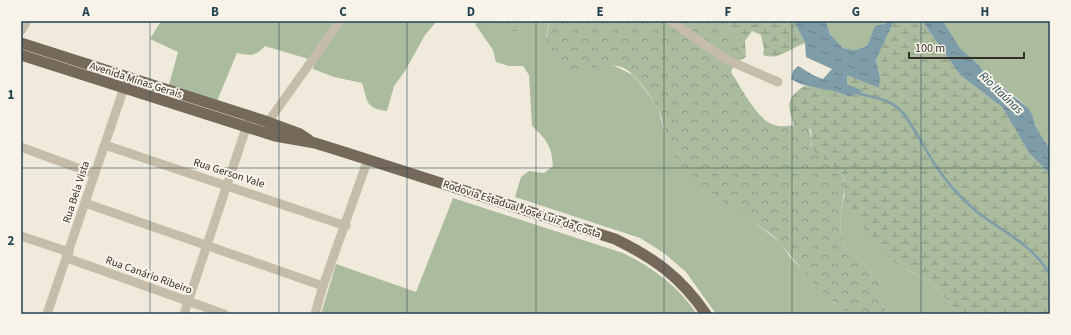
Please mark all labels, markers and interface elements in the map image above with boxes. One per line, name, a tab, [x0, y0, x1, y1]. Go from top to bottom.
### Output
text: A	[81, 3, 90, 21]
text: B	[211, 3, 219, 21]
text: C	[339, 3, 347, 21]
text: D	[467, 3, 475, 21]
text: E	[596, 3, 604, 21]
text: F	[725, 3, 732, 21]
text: G	[852, 3, 860, 21]
text: H	[981, 3, 989, 21]
scale bar	[909, 34, 1024, 60]
text: 100 m	[915, 40, 945, 57]
street label: Avenida Minas Gerais	[88, 58, 185, 102]
water label: Rio Itaúnas	[975, 68, 1027, 118]
text: 1	[8, 86, 15, 104]
street label: Rua Gerson Vale	[191, 154, 267, 192]
street label: Rua Bela Vista	[59, 159, 93, 225]
street label: Rodovia Estadual José Luiz da Costa	[441, 176, 603, 242]
text: 2	[8, 232, 15, 250]
street label: Rua Canário Ribeiro	[104, 252, 194, 298]

